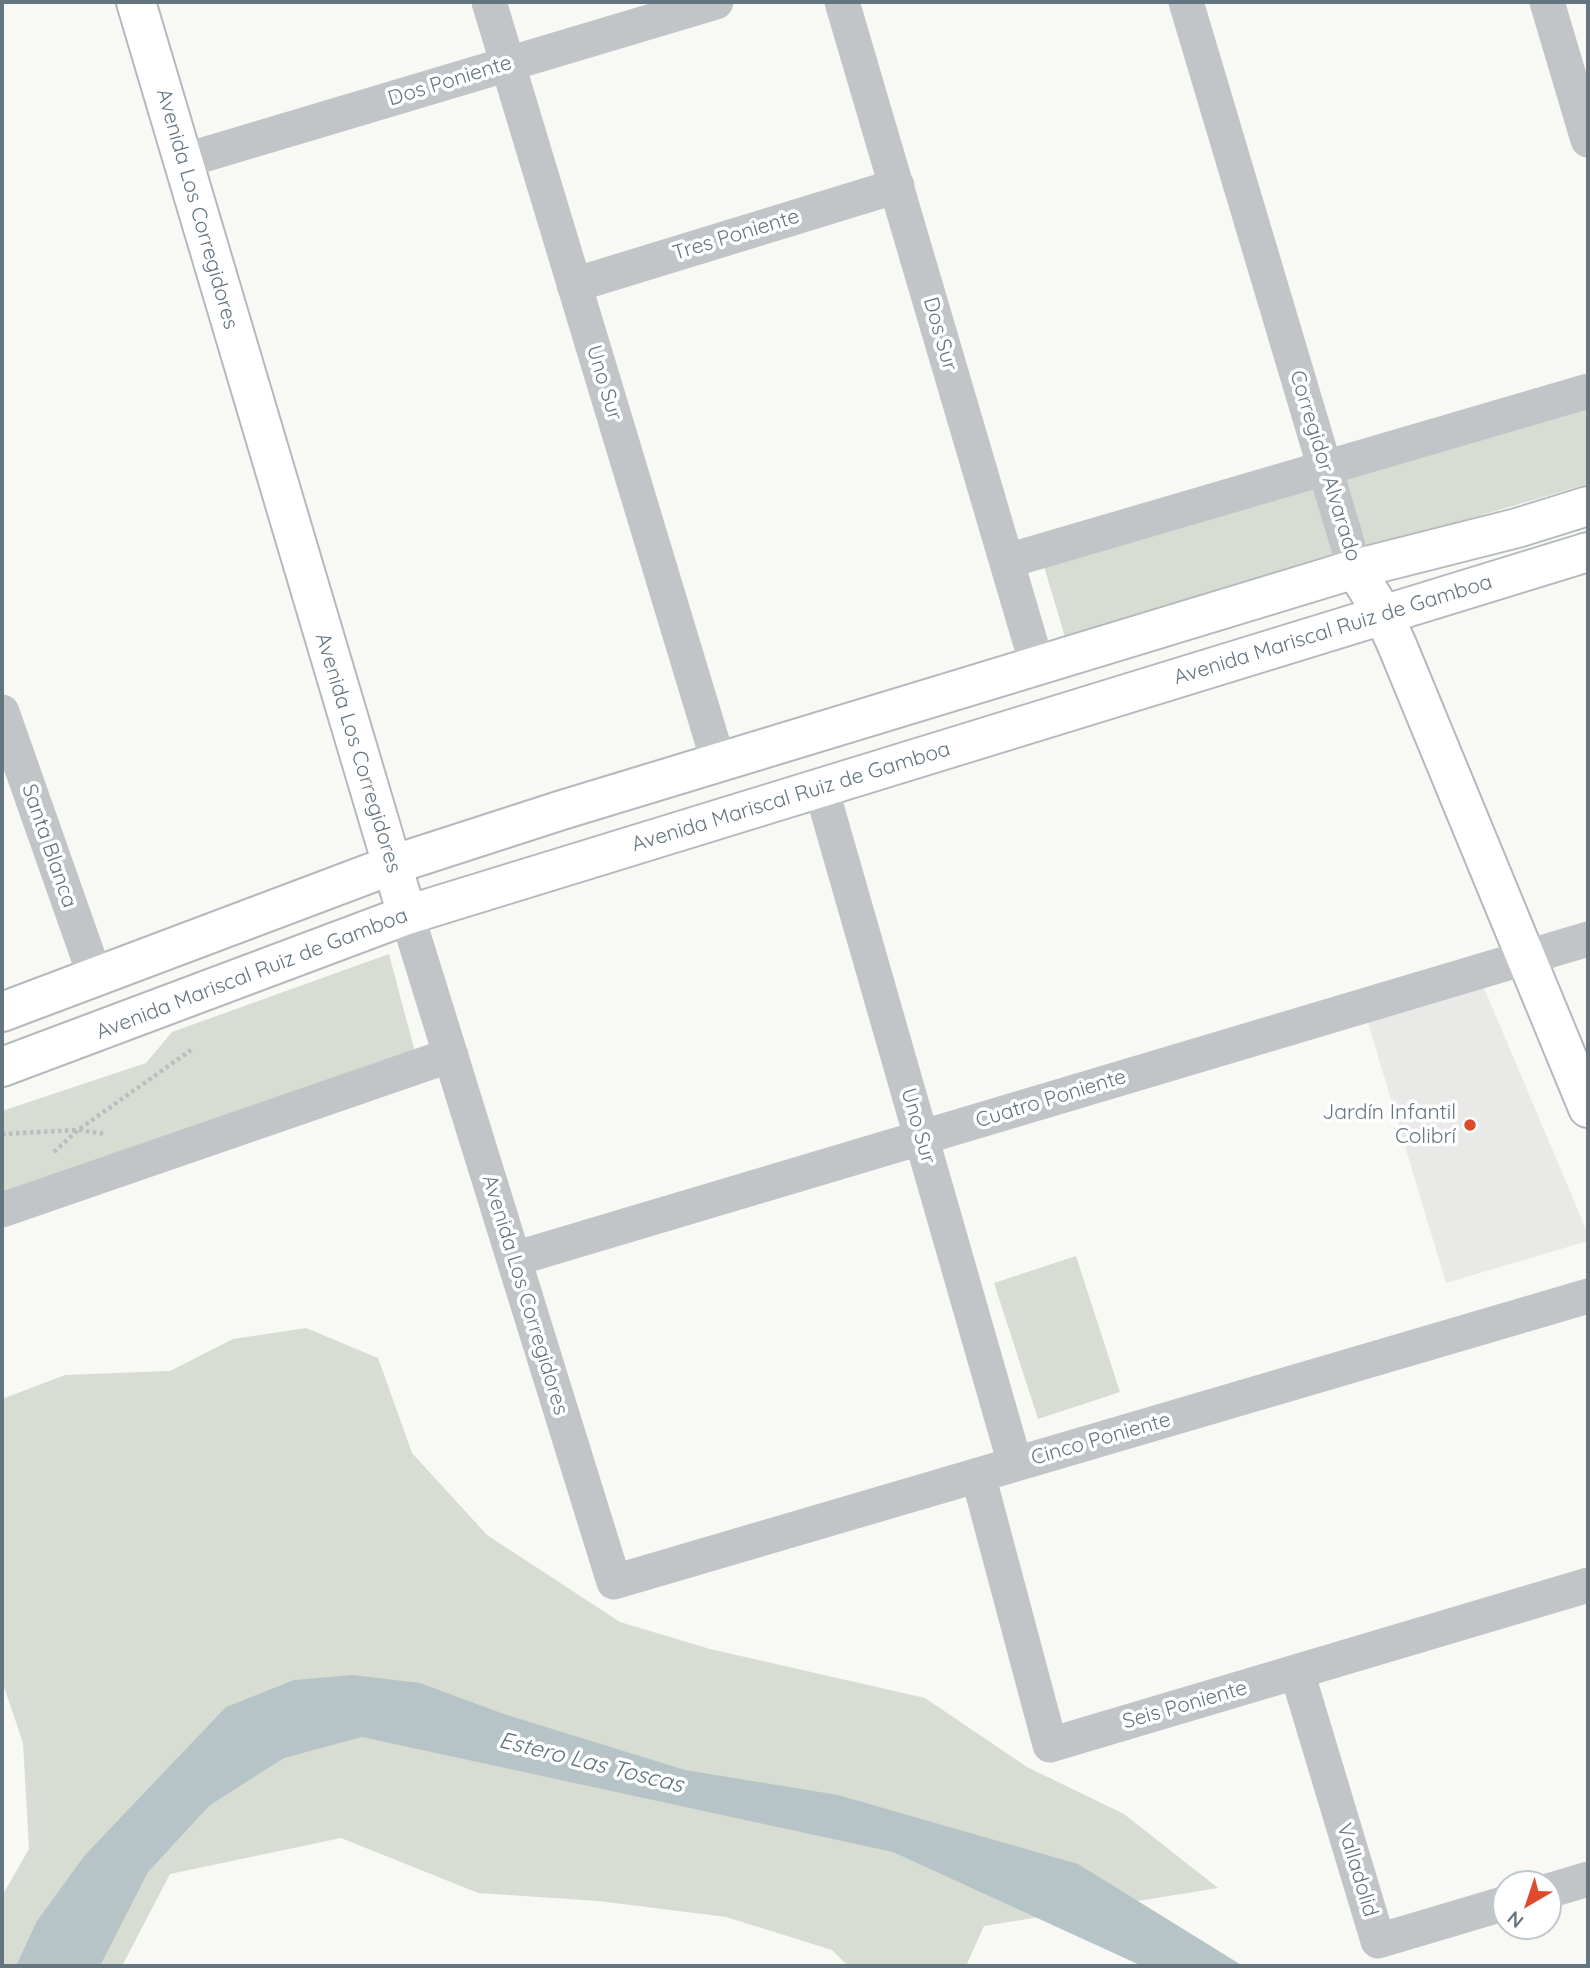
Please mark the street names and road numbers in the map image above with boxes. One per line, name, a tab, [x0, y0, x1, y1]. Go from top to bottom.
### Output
street label: Dos Poniente	[385, 50, 515, 112]
street label: Avenida Los Corregidores	[151, 86, 243, 332]
street label: Tres Poniente	[670, 204, 802, 266]
street label: Dos Sur	[918, 294, 962, 374]
street label: Uno Sur	[581, 342, 627, 424]
street label: Corregidor Alvarado	[1284, 367, 1366, 565]
street label: Avenida Mariscal Ruiz de Gamboa	[1171, 569, 1495, 691]
street label: Avenida Los Corregidores	[310, 630, 406, 876]
street label: Avenida Mariscal Ruiz de Gamboa	[629, 736, 953, 858]
street label: Santa Blanca	[16, 781, 82, 911]
street label: Avenida Mariscal Ruiz de Gamboa	[93, 903, 411, 1045]
street label: Cuatro Poniente	[973, 1064, 1129, 1134]
street label: Uno Sur	[895, 1085, 941, 1167]
street label: Avenida Los Corregidores	[477, 1172, 573, 1418]
street label: Cinco Poniente	[1028, 1407, 1174, 1471]
street label: Seis Poniente	[1120, 1675, 1250, 1735]
street label: Valladolid	[1331, 1820, 1383, 1920]

